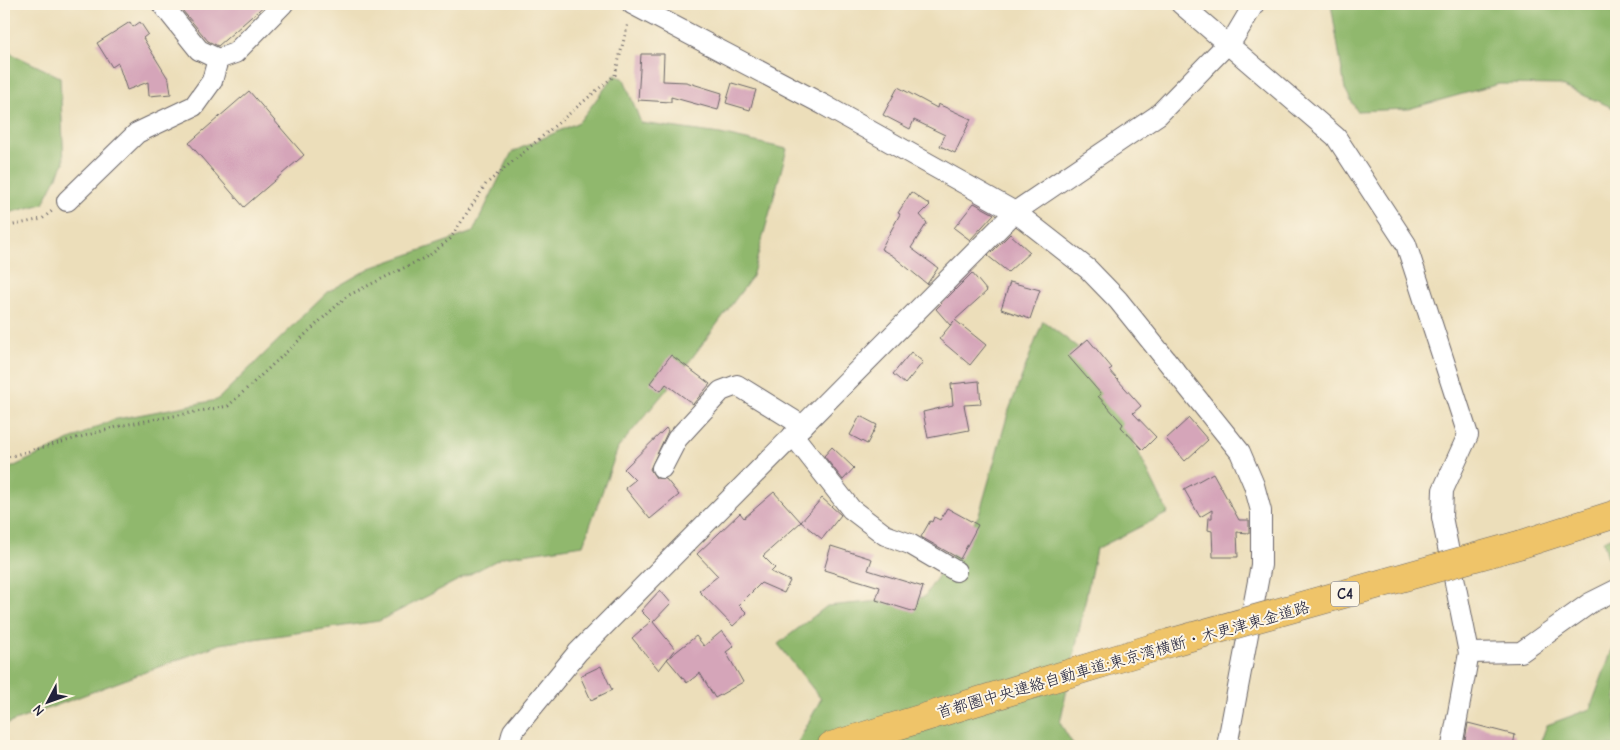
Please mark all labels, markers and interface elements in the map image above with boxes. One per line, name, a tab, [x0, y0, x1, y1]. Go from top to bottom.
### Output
road number: C4	[1331, 582, 1359, 606]
street label: 首都圏中央連絡自動車道;東京湾横断・木更津東金道路	[935, 598, 1312, 722]
north arrow	[22, 678, 72, 728]
text: N	[29, 701, 48, 719]

